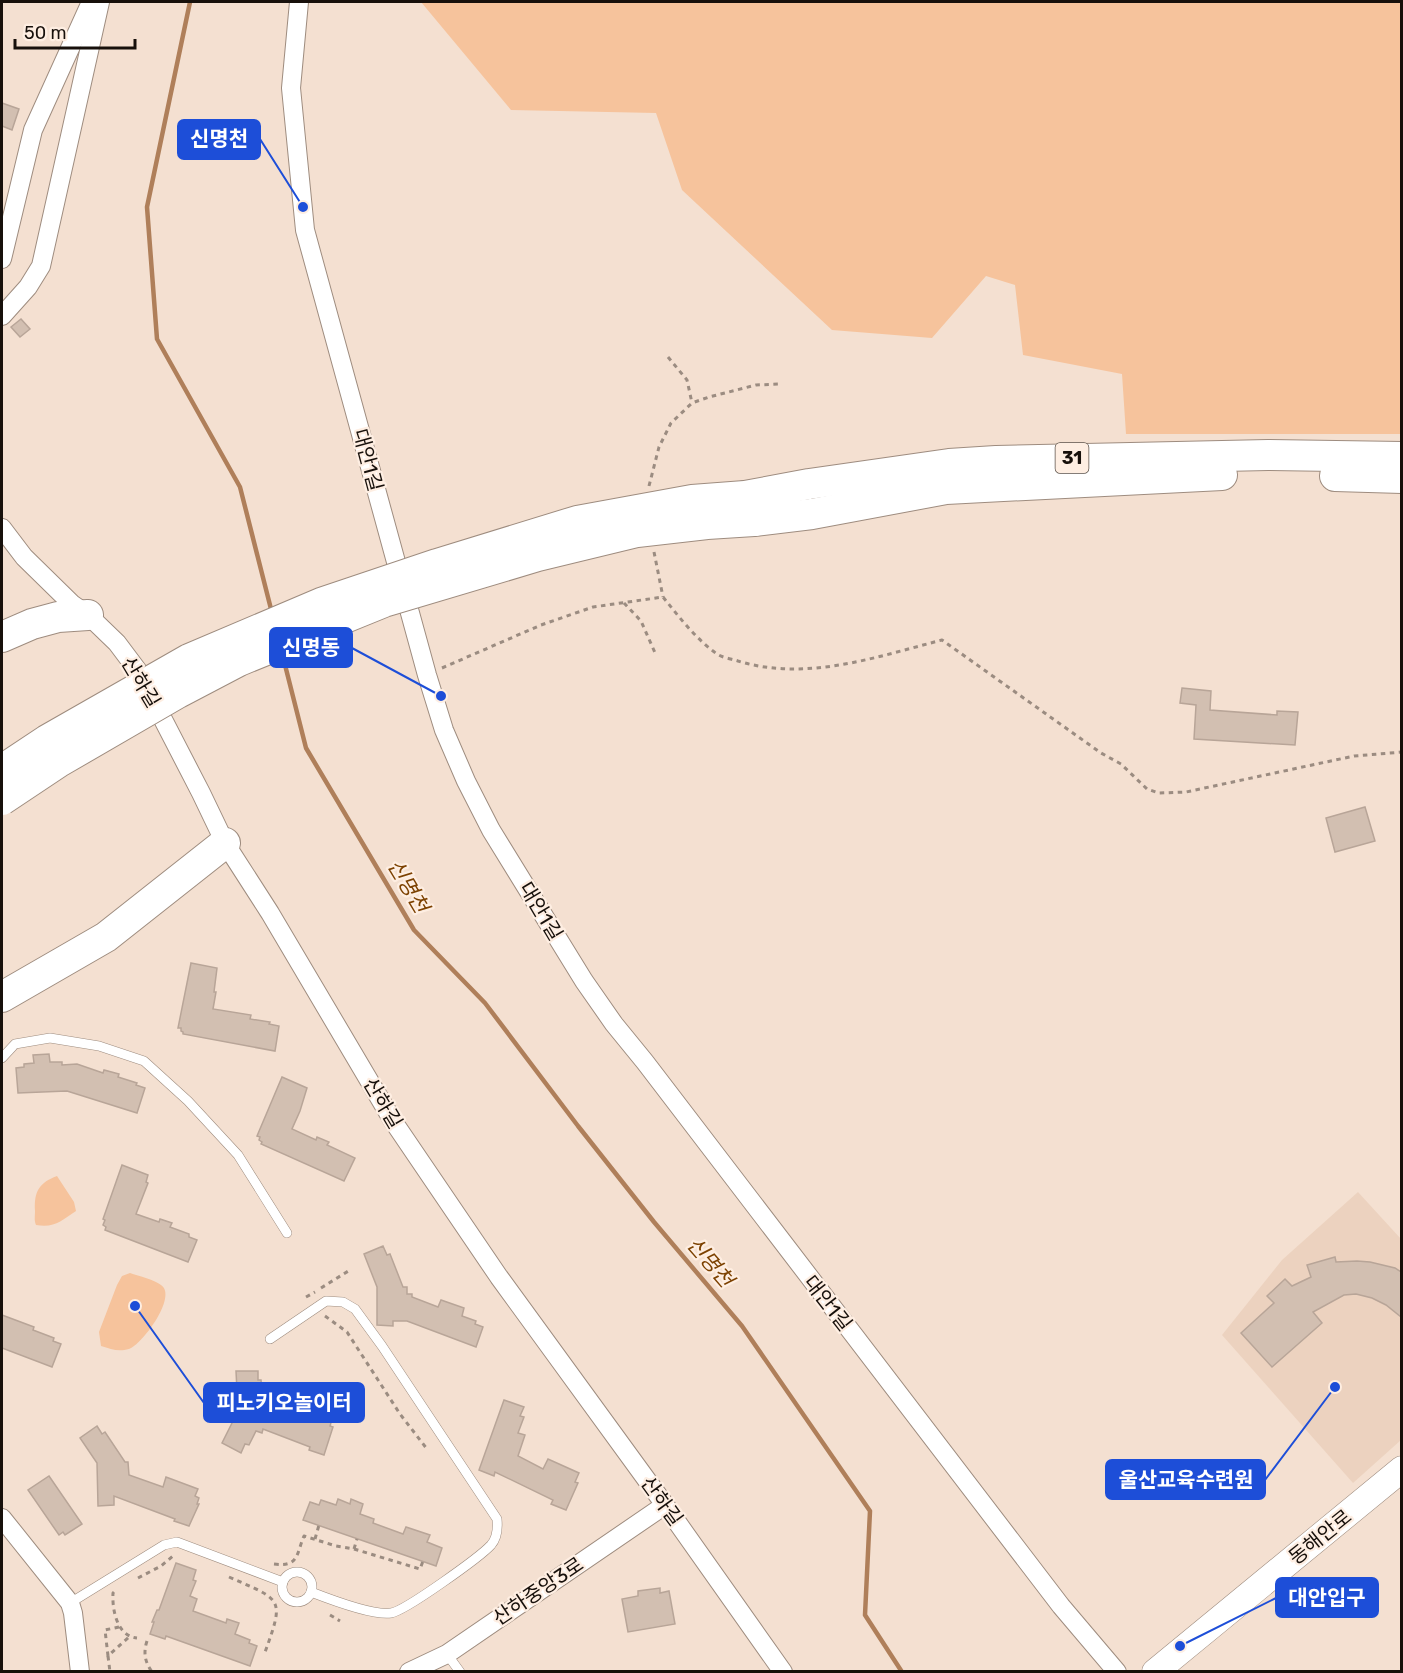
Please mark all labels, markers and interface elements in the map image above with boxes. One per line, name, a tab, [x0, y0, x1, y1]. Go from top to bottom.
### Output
scale bar	[15, 12, 135, 50]
text: 50 m	[24, 22, 67, 44]
callout: 신명천	[178, 120, 260, 159]
text: 신명천	[190, 126, 248, 151]
street label: 대안1길	[348, 426, 388, 494]
road number: 31	[1056, 443, 1088, 473]
callout: 신명동	[270, 628, 352, 667]
text: 신명동	[282, 635, 340, 660]
street label: 산하길	[116, 652, 166, 712]
water label: 신명천	[383, 854, 435, 919]
street label: 대안1길	[514, 877, 568, 945]
street label: 산하길	[358, 1073, 408, 1133]
water label: 신명천	[682, 1232, 741, 1294]
street label: 대안1길	[799, 1270, 857, 1336]
callout: 피노키오놀이터	[204, 1383, 364, 1422]
text: 피노키오놀이터	[216, 1390, 352, 1415]
callout: 울산교육수련원	[1106, 1460, 1265, 1499]
text: 울산교육수련원	[1118, 1467, 1254, 1492]
street label: 산하길	[636, 1472, 688, 1530]
street label: 동해안로	[1284, 1505, 1356, 1569]
street label: 산하중앙3로	[488, 1552, 588, 1630]
callout: 대안입구	[1276, 1578, 1378, 1617]
text: 대안입구	[1288, 1585, 1366, 1610]

